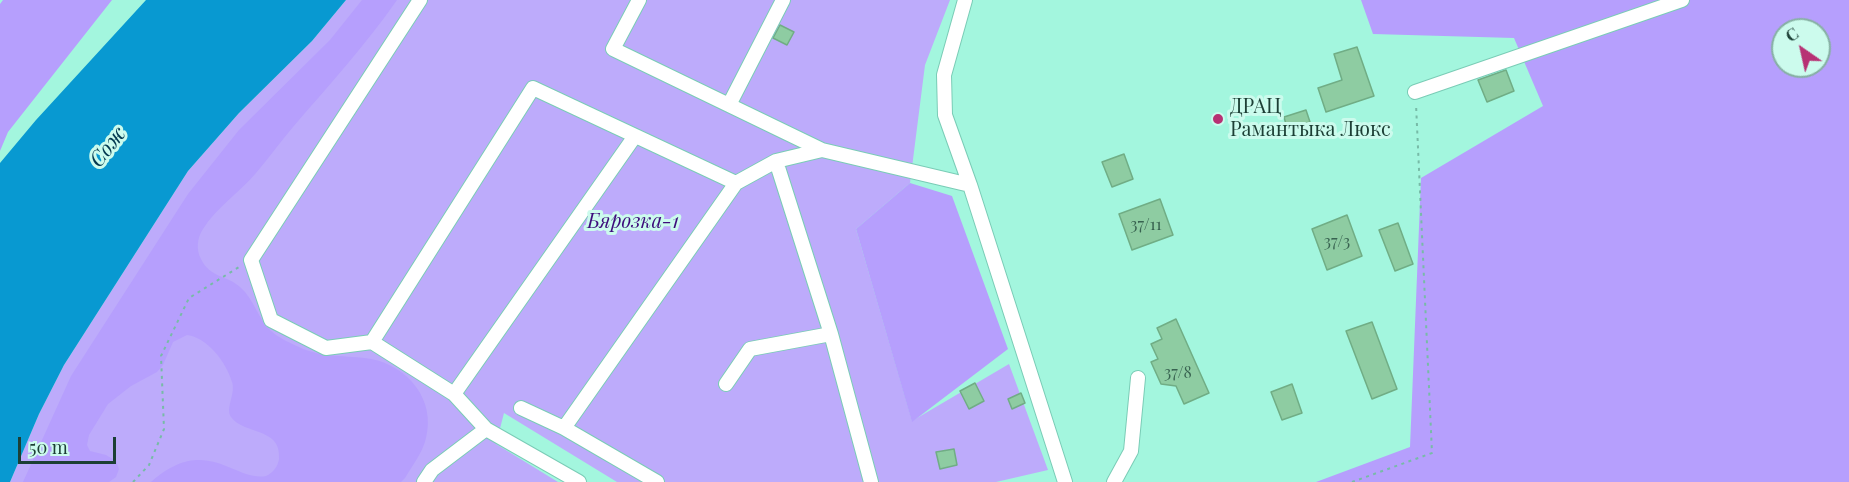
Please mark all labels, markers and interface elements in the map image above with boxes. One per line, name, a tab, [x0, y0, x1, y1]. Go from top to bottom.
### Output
north arrow	[1771, 18, 1831, 78]
text: С	[1781, 22, 1802, 46]
place label: ДРАЦ Рамантыка Люкс	[1230, 95, 1391, 142]
marker: ДРАЦ Рамантыка Люкс	[1211, 112, 1225, 126]
water label: Сож	[84, 122, 132, 172]
park label: Бярозка-1	[587, 210, 679, 234]
house number: 37/11	[1130, 215, 1162, 235]
house number: 37/3	[1324, 232, 1350, 252]
house number: 37/8	[1164, 363, 1192, 383]
scale bar	[21, 425, 118, 463]
text: 50 m	[29, 435, 68, 459]

